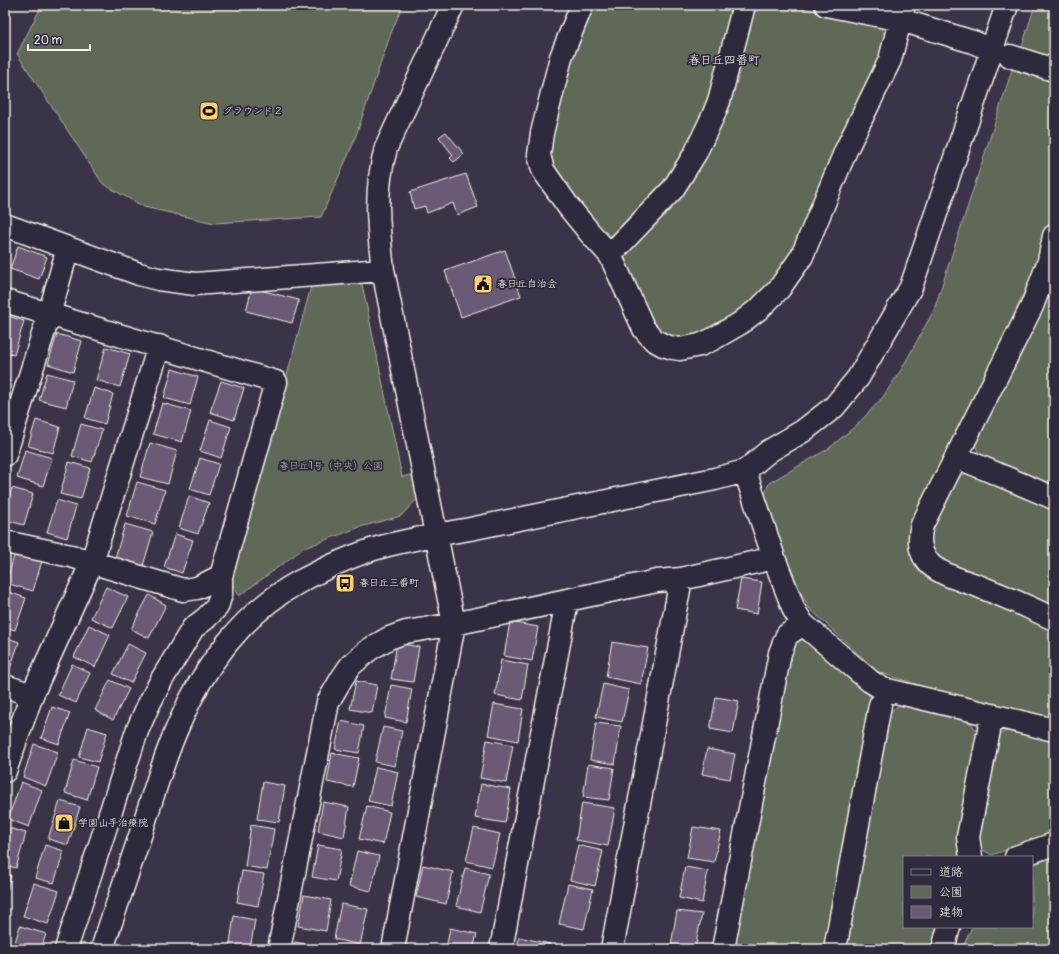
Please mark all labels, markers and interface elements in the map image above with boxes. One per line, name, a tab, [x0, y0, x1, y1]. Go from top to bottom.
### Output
scale bar	[28, 26, 90, 52]
text: 20 m	[34, 33, 63, 48]
district label: 春日丘四番町	[688, 53, 760, 68]
sports icon: グラウンド２	[198, 100, 220, 122]
place label: グラウンド２	[223, 105, 283, 117]
public building icon: 春日丘自治会	[472, 273, 494, 295]
place label: 春日丘自治会	[497, 278, 557, 290]
park label: 春日丘1号（中央）公園	[279, 460, 383, 472]
bus stop icon: 春日丘三番町	[334, 572, 356, 594]
place label: 春日丘三番町	[359, 577, 419, 589]
shop icon: 学園山手治療院	[53, 812, 75, 834]
place label: 学園山手治療院	[78, 817, 148, 829]
legend	[903, 856, 1033, 928]
text: 道路	[939, 865, 963, 880]
text: 公園	[939, 885, 963, 900]
text: 建物	[939, 905, 963, 920]

